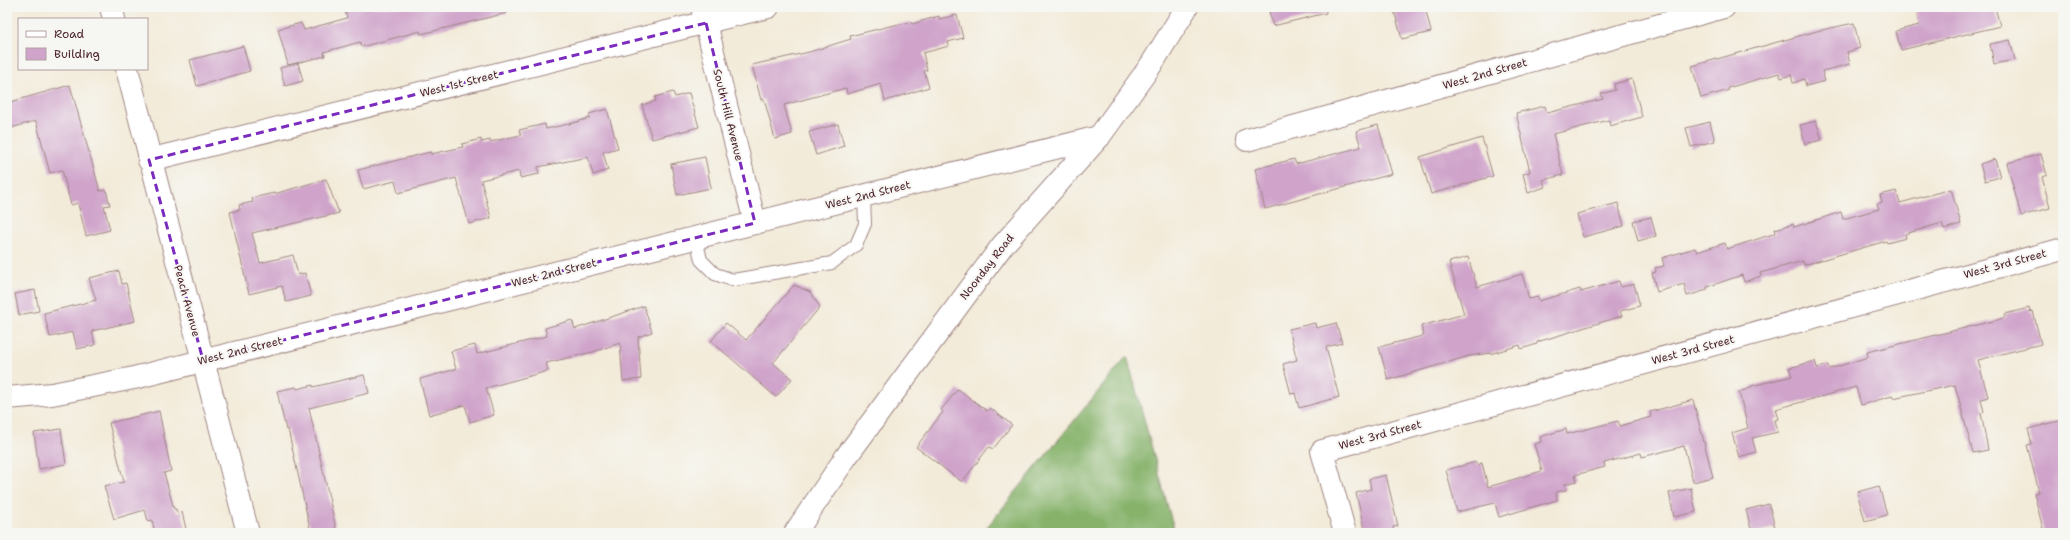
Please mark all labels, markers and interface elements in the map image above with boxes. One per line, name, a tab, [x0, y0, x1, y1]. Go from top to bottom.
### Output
legend	[18, 18, 148, 70]
text: Road	[54, 26, 85, 42]
text: Building	[54, 46, 100, 62]
street label: West 2nd Street	[1441, 55, 1529, 93]
street label: West 1st Street	[418, 67, 500, 101]
street label: South Hill Avenue	[709, 67, 747, 163]
street label: West 2nd Street	[824, 177, 912, 213]
street label: Noonday Road	[957, 231, 1017, 303]
street label: West 3rd Street	[1962, 246, 2048, 282]
street label: West 2nd Street	[510, 255, 598, 291]
street label: Peach Avenue	[170, 264, 204, 338]
street label: West 3rd Street	[1650, 332, 1736, 368]
street label: West 2nd Street	[196, 333, 284, 369]
street label: West 3rd Street	[1337, 417, 1423, 453]

